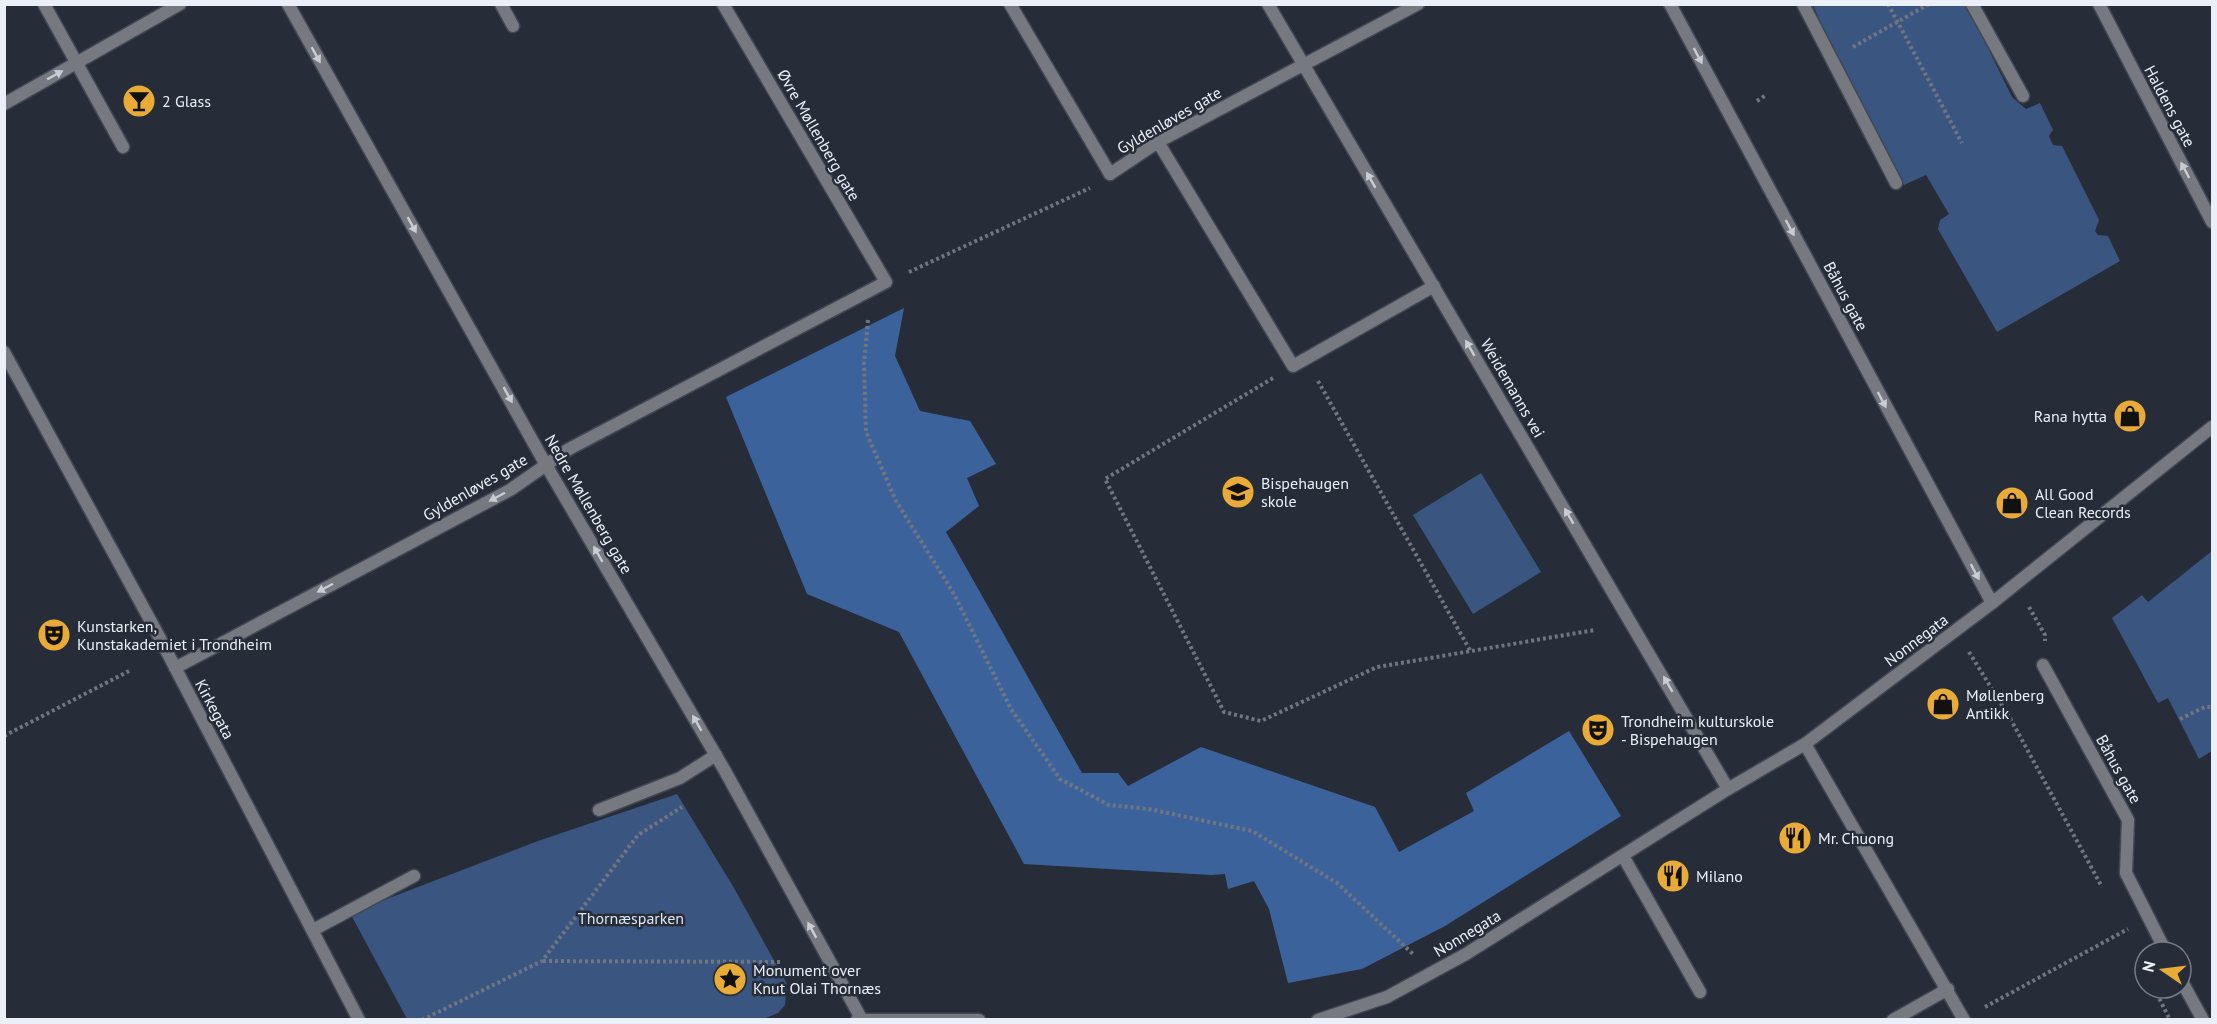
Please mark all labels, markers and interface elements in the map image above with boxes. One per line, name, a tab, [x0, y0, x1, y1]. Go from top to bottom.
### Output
one-way arrow	[311, 47, 321, 64]
one-way arrow	[1693, 48, 1703, 65]
street label: Haldens gate	[2140, 62, 2200, 150]
street label: Øvre Møllenberg gate	[773, 66, 865, 204]
one-way arrow	[47, 70, 64, 80]
street label: Gyldenløves gate	[1113, 82, 1225, 158]
bar icon: 2 Glass	[121, 83, 157, 119]
place label: 2 Glass	[162, 91, 211, 111]
one-way arrow	[2181, 162, 2190, 179]
one-way arrow	[1366, 172, 1377, 188]
one-way arrow	[407, 217, 417, 234]
one-way arrow	[1785, 220, 1795, 237]
street label: Båhus gate	[1819, 258, 1873, 334]
street label: Weidemanns vei	[1477, 335, 1549, 441]
one-way arrow	[1465, 339, 1475, 356]
one-way arrow	[502, 387, 512, 404]
one-way arrow	[1878, 391, 1887, 408]
shop icon: Rana hytta	[2112, 398, 2148, 434]
place label: Rana hytta	[2034, 406, 2107, 426]
street label: Nedre Møllenberg gate	[541, 431, 637, 577]
street label: Gyldenløves gate	[419, 449, 531, 525]
place label: Bispehaugen skole	[1261, 473, 1349, 511]
school or university icon: Bispehaugen skole	[1220, 474, 1256, 510]
place label: All Good Clean Records	[2035, 484, 2131, 522]
shop icon: All Good Clean Records	[1994, 485, 2030, 521]
one-way arrow	[489, 492, 506, 502]
one-way arrow	[1563, 508, 1574, 524]
one-way arrow	[593, 546, 604, 562]
one-way arrow	[1970, 563, 1980, 580]
one-way arrow	[316, 583, 333, 593]
street label: Nonnegata	[1880, 610, 1952, 670]
place label: Kunstarken, Kunstakademiet i Trondheim	[77, 616, 272, 654]
theatre icon: Kunstarken, Kunstakademiet i Trondheim	[36, 617, 72, 653]
street label: Kirkegata	[191, 676, 239, 742]
one-way arrow	[1662, 676, 1673, 692]
place label: Møllenberg Antikk	[1966, 685, 2044, 723]
shop icon: Møllenberg Antikk	[1925, 686, 1961, 722]
place label: Trondheim kulturskole - Bispehaugen	[1621, 711, 1774, 749]
theatre icon: Trondheim kulturskole - Bispehaugen	[1580, 712, 1616, 748]
one-way arrow	[692, 714, 702, 731]
street label: Båhus gate	[2092, 731, 2146, 807]
restaurant icon: Mr. Chuong	[1777, 820, 1813, 856]
place label: Mr. Chuong	[1818, 828, 1894, 848]
restaurant icon: Milano	[1655, 858, 1691, 894]
place label: Milano	[1696, 866, 1743, 886]
street label: Nonnegata	[1430, 905, 1504, 961]
park label: Thornæsparken	[578, 908, 684, 928]
one-way arrow	[808, 921, 818, 938]
north arrow	[2133, 940, 2193, 1000]
text: N	[2137, 959, 2159, 974]
place label: Monument over Knut Olai Thornæs	[753, 960, 881, 998]
place icon: Monument over Knut Olai Thornæs	[712, 961, 748, 997]

